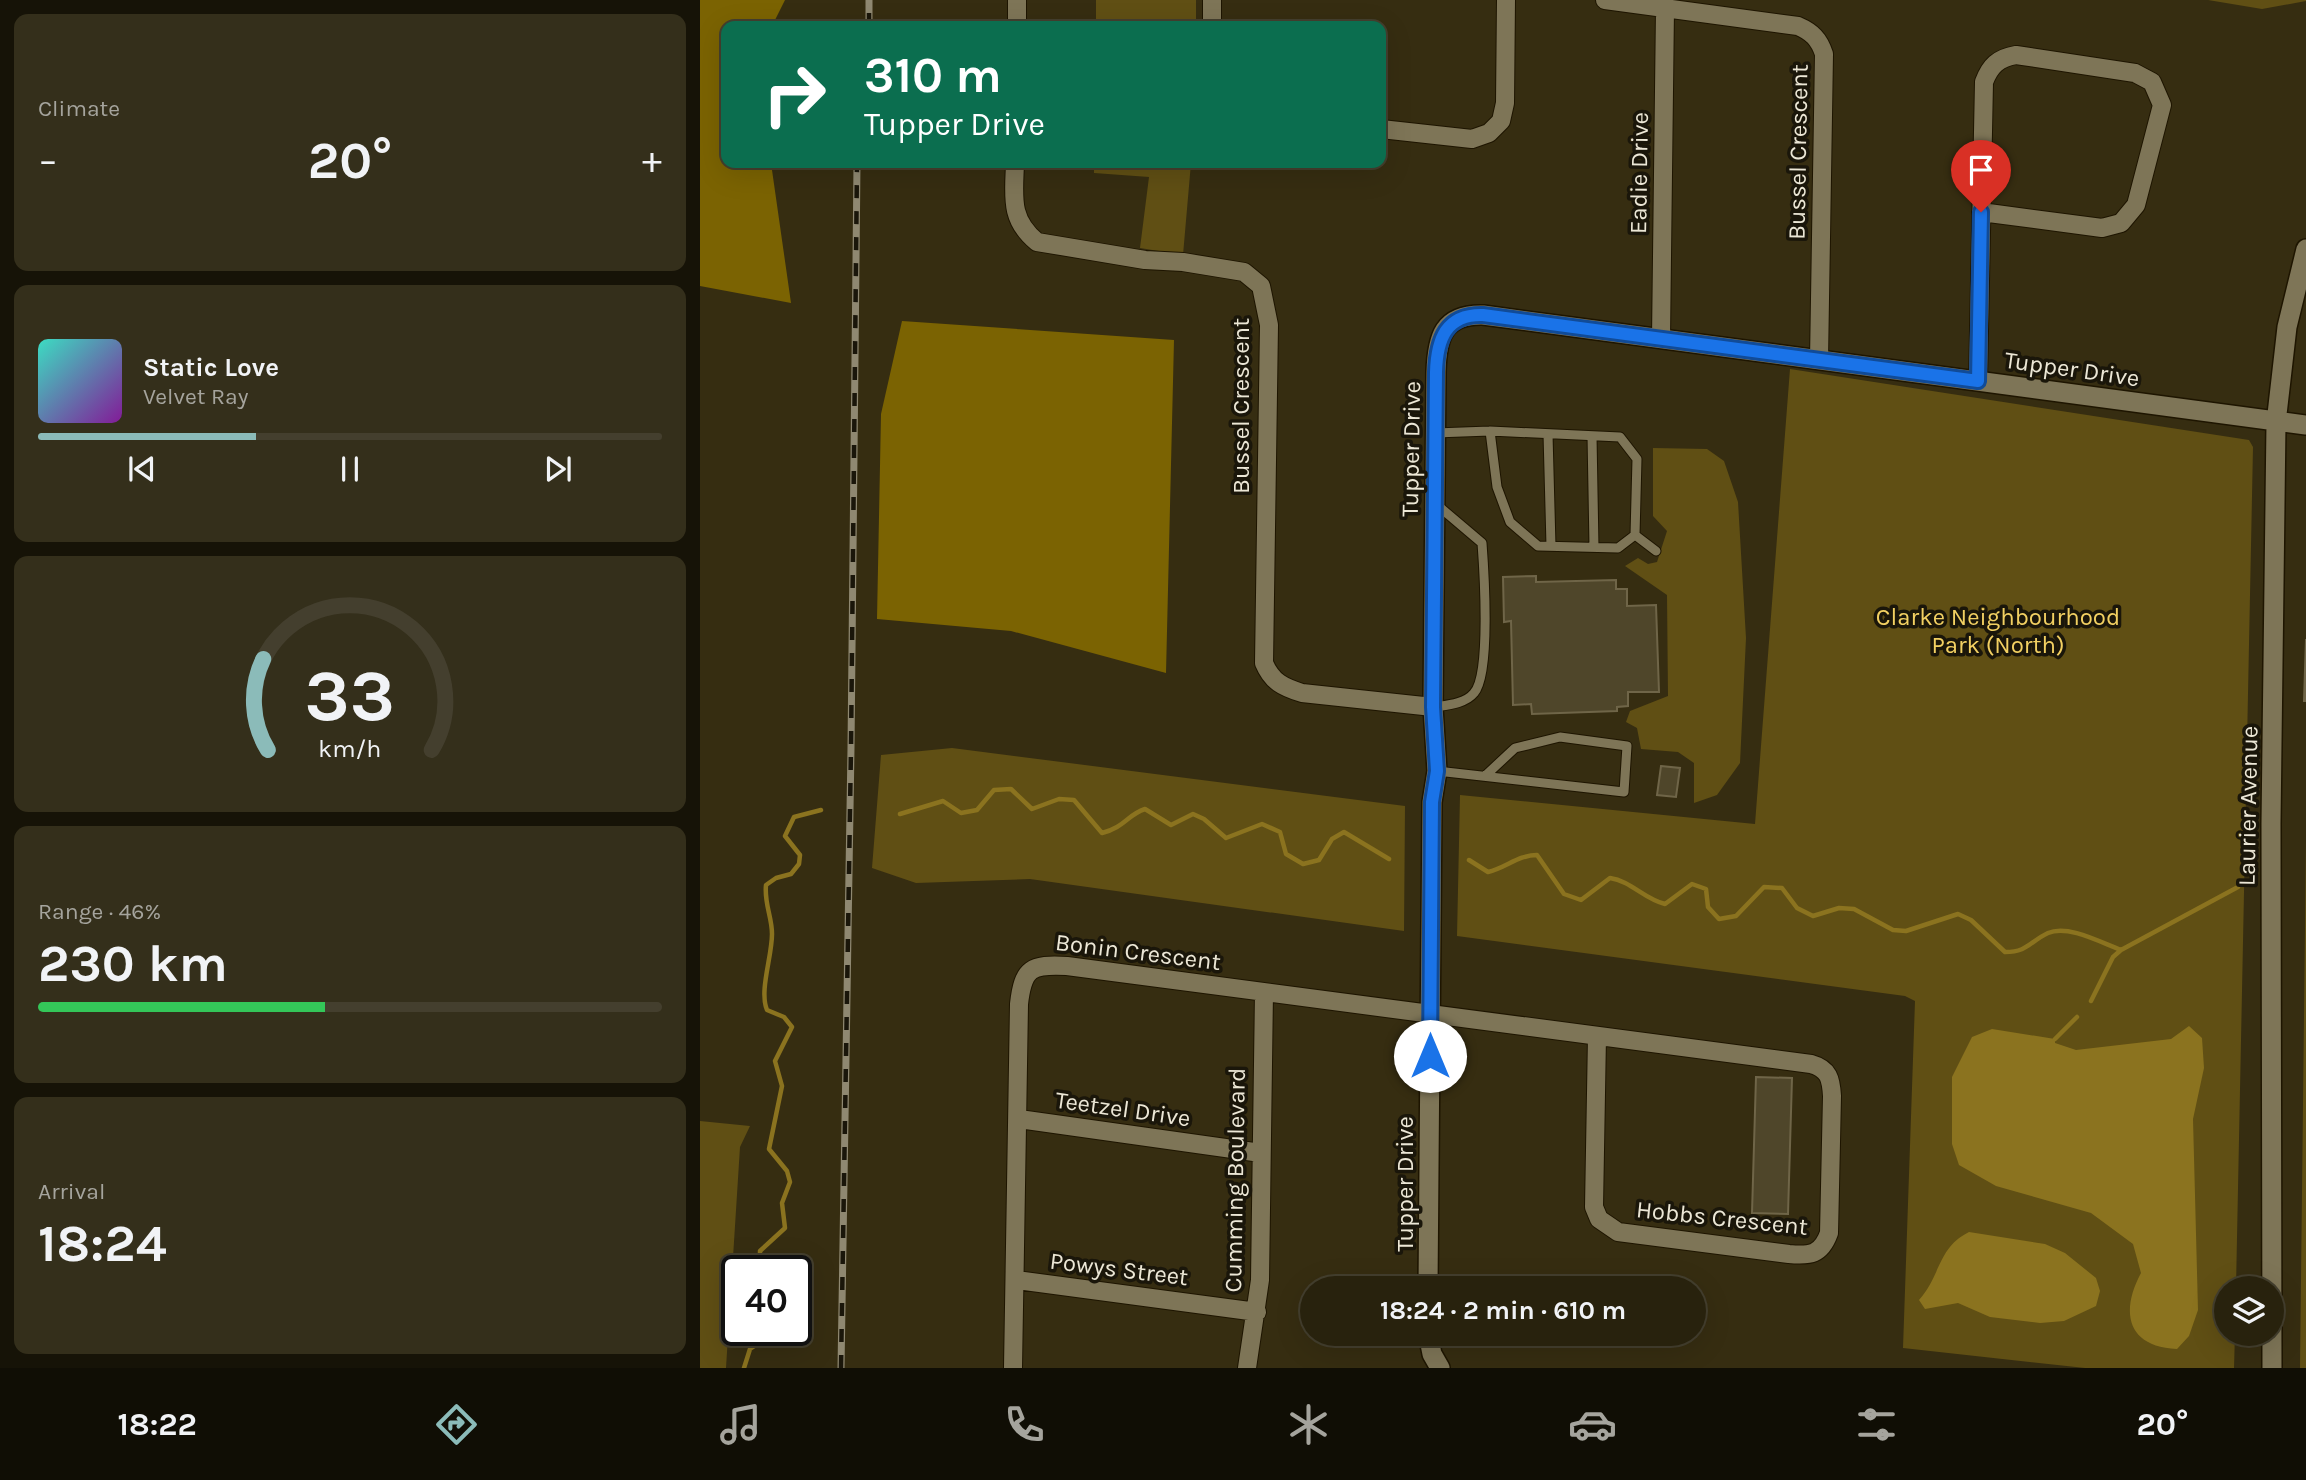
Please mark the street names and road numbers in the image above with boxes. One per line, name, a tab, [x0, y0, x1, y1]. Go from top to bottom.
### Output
street label: Bussel Crescent	[1782, 64, 1814, 240]
street label: Eadie Drive	[1624, 112, 1654, 234]
street label: Bussel Crescent	[1227, 318, 1255, 494]
street label: Tupper Drive	[2003, 346, 2141, 392]
street label: Tupper Drive	[1396, 381, 1426, 517]
street label: Laurier Avenue	[2233, 726, 2263, 886]
street label: Bonin Crescent	[1054, 928, 1222, 976]
street label: Cumming Boulevard	[1219, 1067, 1251, 1293]
street label: Teetzel Drive	[1054, 1086, 1192, 1132]
street label: Tupper Drive	[1391, 1116, 1419, 1252]
street label: Hobbs Crescent	[1635, 1195, 1809, 1241]
street label: Powys Street	[1048, 1247, 1190, 1291]

